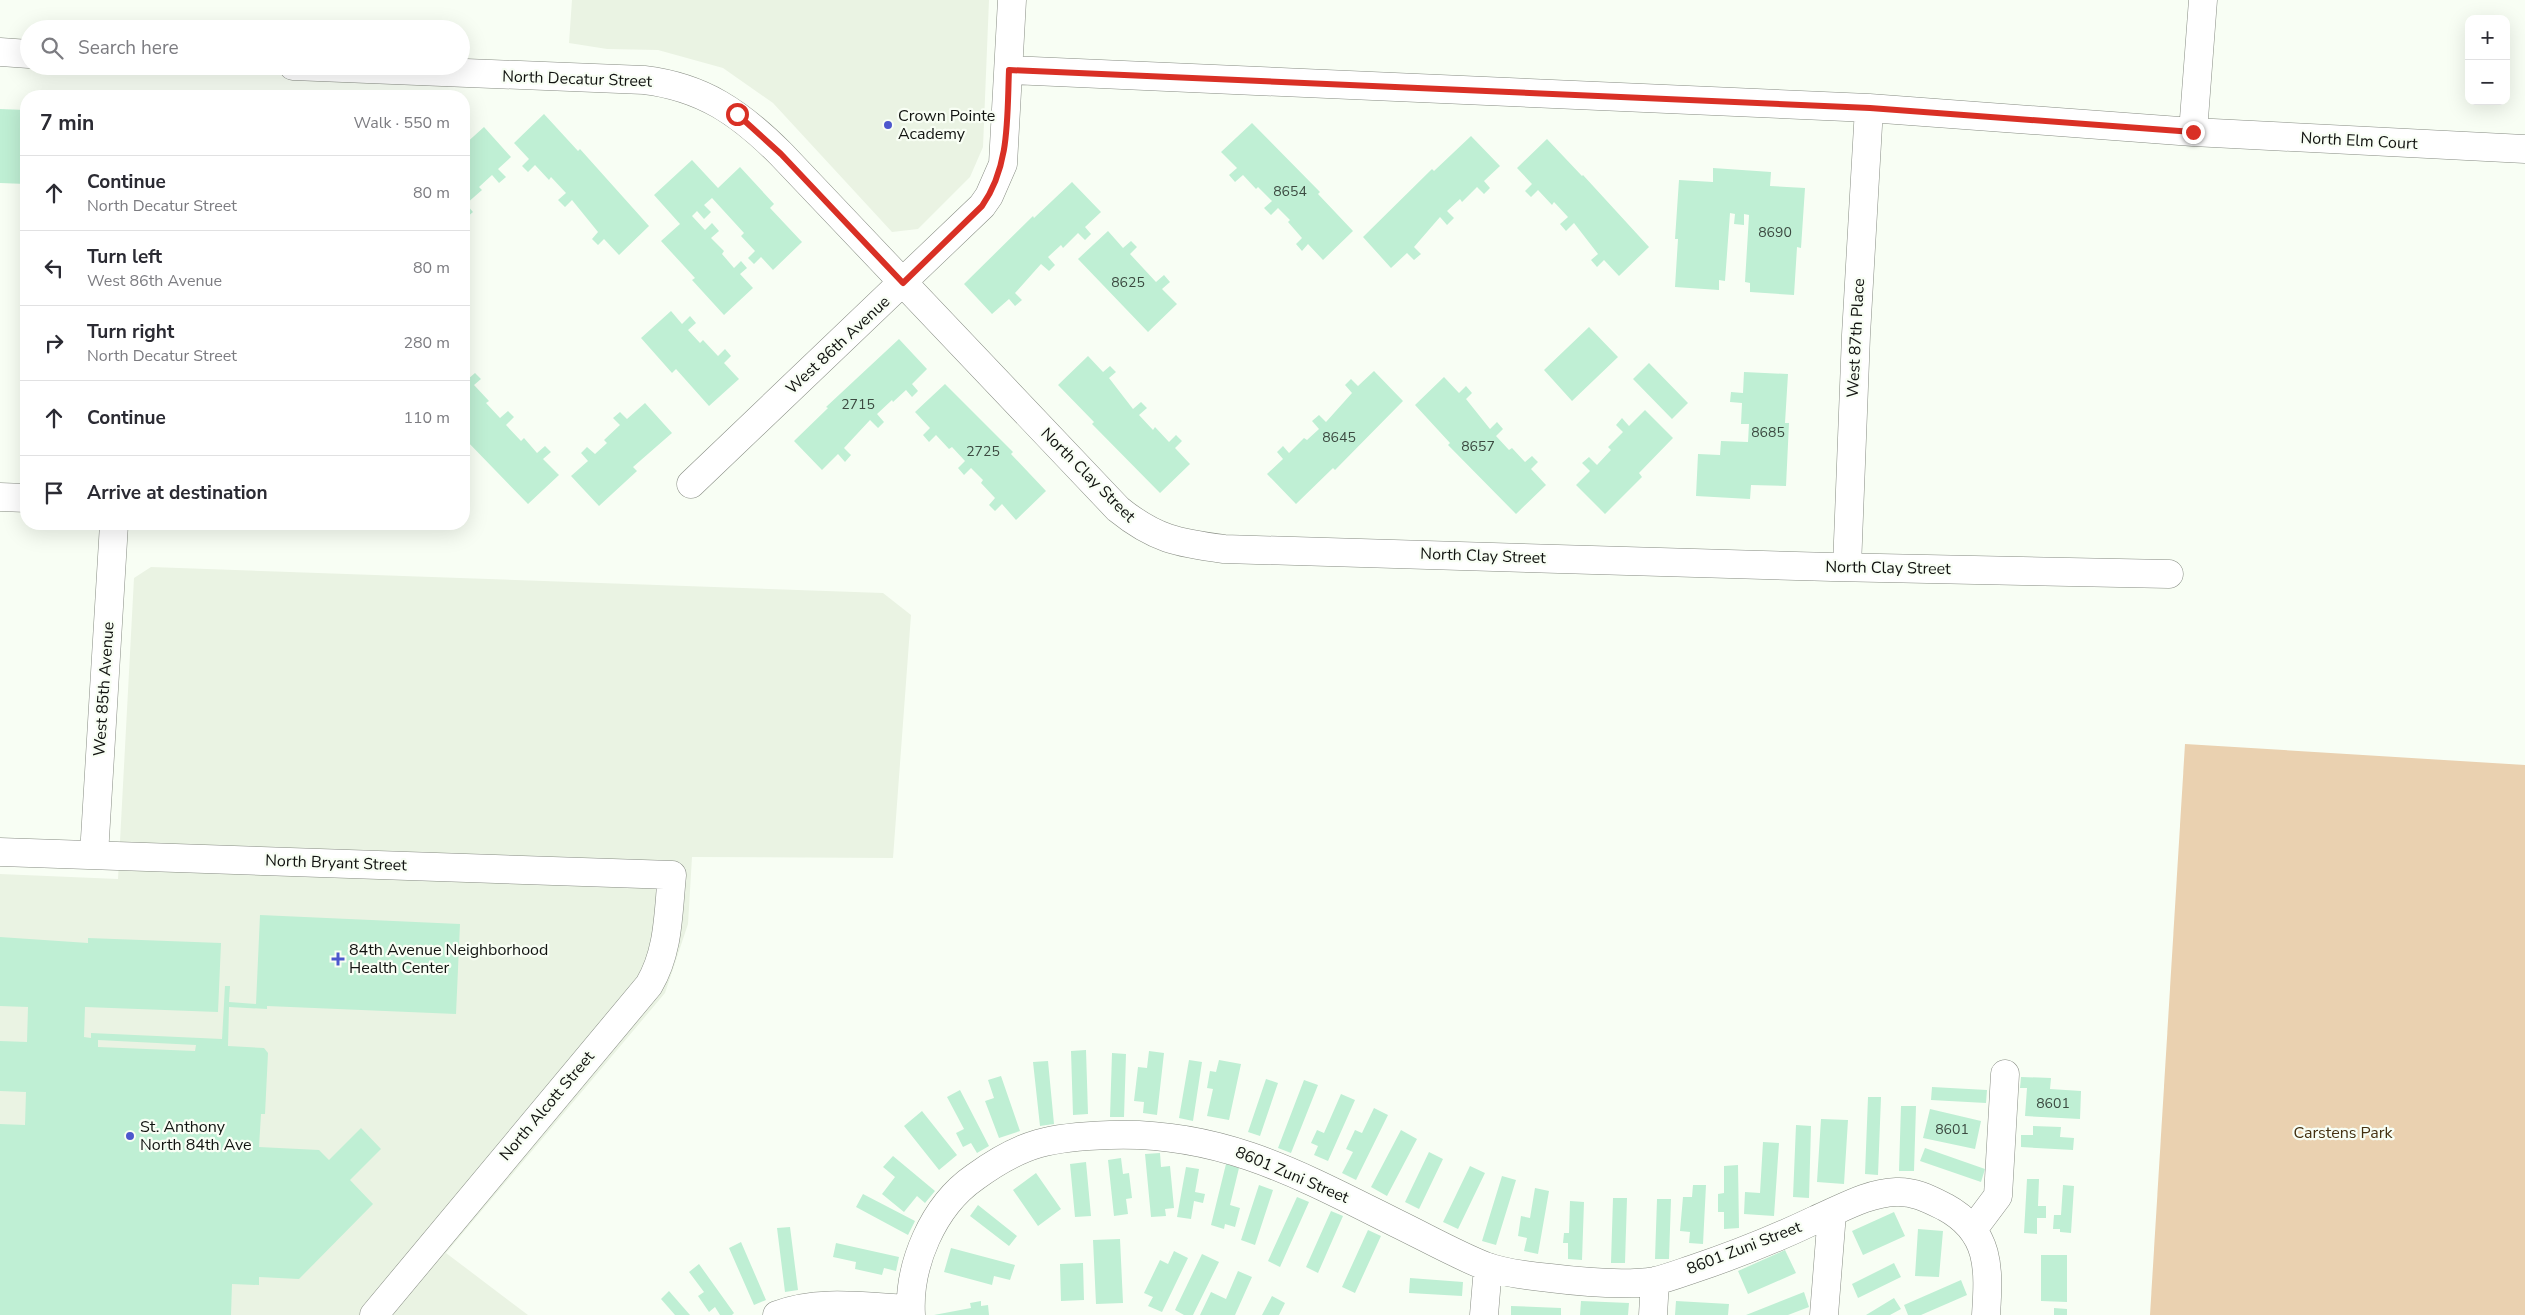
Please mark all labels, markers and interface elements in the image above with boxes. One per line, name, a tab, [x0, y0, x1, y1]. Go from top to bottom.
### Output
map controls	[2465, 15, 2510, 105]
button: +	[2465, 15, 2510, 60]
search box	[20, 20, 470, 75]
icon: search	[38, 34, 66, 62]
text: Search here	[78, 35, 179, 61]
button: −	[2465, 60, 2510, 105]
street label: North Decatur Street	[502, 65, 653, 93]
route start	[726, 103, 749, 126]
place label: Crown Pointe Academy	[898, 105, 995, 145]
text: 7 min	[40, 109, 94, 137]
text: Walk · 550 m	[354, 112, 450, 134]
marker: Crown Pointe Academy	[882, 119, 894, 131]
route end	[2182, 121, 2205, 144]
street label: North Elm Court	[2300, 127, 2419, 155]
text: Continue	[87, 169, 166, 195]
icon: ahead	[40, 179, 68, 207]
text: 80 m	[413, 182, 450, 204]
house number: 8654	[1273, 182, 1307, 201]
text: North Decatur Street	[87, 195, 237, 217]
house number: 8690	[1758, 223, 1792, 242]
text: Turn left	[87, 244, 162, 270]
icon: left	[40, 254, 68, 282]
text: 80 m	[413, 257, 450, 279]
text: West 86th Avenue	[87, 270, 222, 292]
house number: 8625	[1111, 273, 1145, 292]
street label: West 87th Place	[1842, 278, 1870, 398]
street label: West 86th Avenue	[781, 291, 895, 399]
text: Turn right	[87, 319, 174, 345]
icon: right	[40, 329, 68, 357]
text: 280 m	[403, 332, 450, 354]
text: North Decatur Street	[87, 345, 237, 367]
house number: 2715	[841, 395, 875, 414]
icon: ahead	[40, 404, 68, 432]
text: Continue	[87, 405, 166, 431]
text: 110 m	[403, 407, 450, 429]
street label: North Clay Street	[1036, 423, 1140, 527]
house number: 8685	[1751, 423, 1785, 442]
house number: 8645	[1322, 428, 1356, 447]
house number: 8657	[1461, 437, 1495, 456]
house number: 2725	[966, 442, 1000, 461]
icon: arrive	[40, 479, 68, 507]
text: Arrive at destination	[87, 480, 268, 506]
street label: North Clay Street	[1420, 543, 1547, 569]
street label: North Clay Street	[1825, 556, 1951, 580]
street label: West 85th Avenue	[88, 621, 120, 757]
street label: North Bryant Street	[265, 850, 408, 876]
place label: 84th Avenue Neighborhood Health Center	[349, 939, 548, 979]
marker: 84th Avenue Neighborhood Health Center	[331, 952, 345, 966]
street label: North Alcott Street	[495, 1046, 600, 1165]
house number: 8601	[2036, 1094, 2070, 1113]
place label: St. Anthony North 84th Ave	[140, 1116, 252, 1156]
house number: 8601	[1935, 1120, 1969, 1139]
park label: Carstens Park	[2293, 1122, 2394, 1144]
marker: St. Anthony North 84th Ave	[124, 1130, 136, 1142]
street label: 8601 Zuni Street	[1232, 1141, 1352, 1209]
street label: 8601 Zuni Street	[1683, 1216, 1805, 1280]

